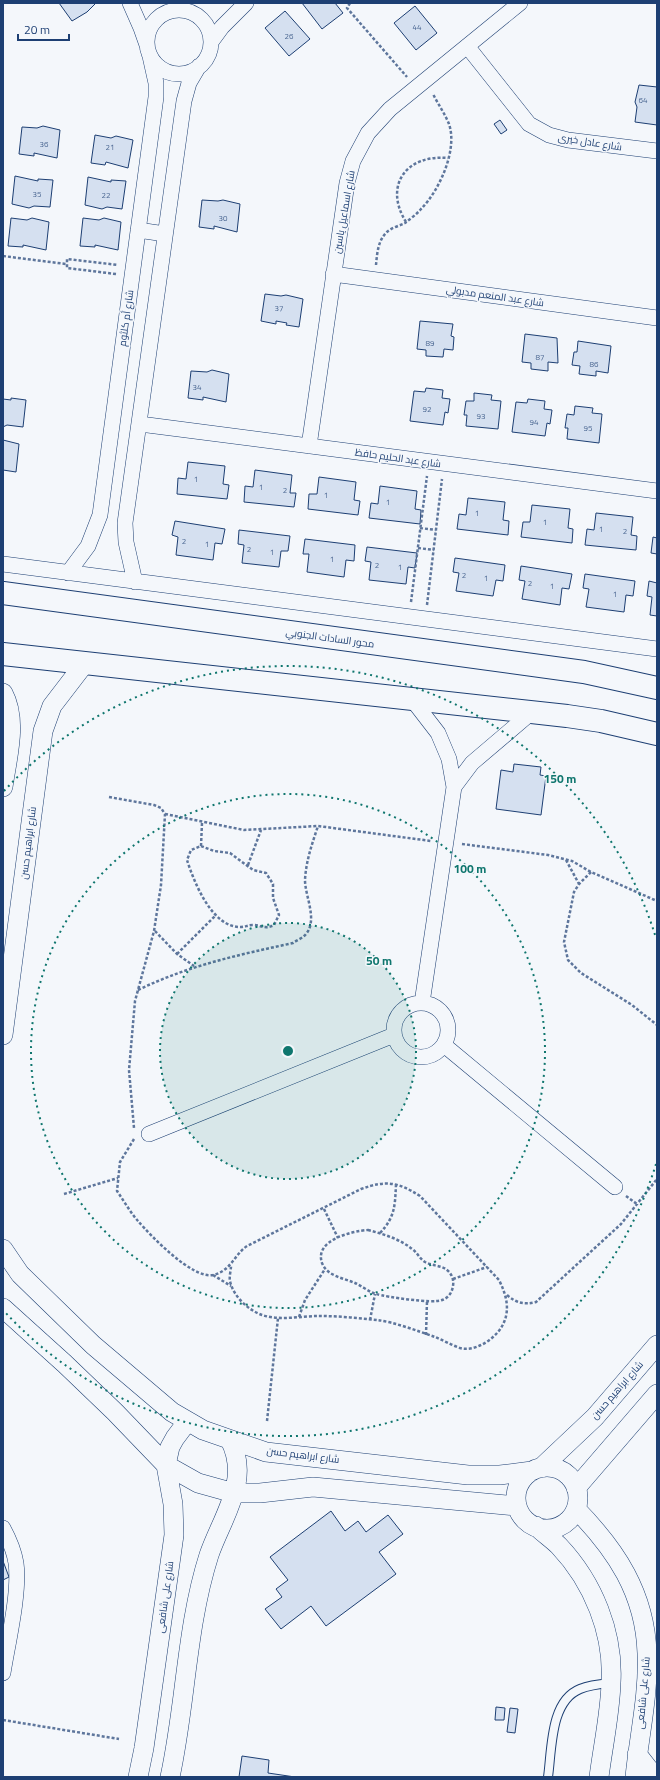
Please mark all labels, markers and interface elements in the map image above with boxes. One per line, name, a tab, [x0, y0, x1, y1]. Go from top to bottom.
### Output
scale bar	[18, 16, 69, 42]
text: 20 m	[24, 20, 50, 39]
house number: 44	[413, 21, 422, 33]
house number: 26	[285, 30, 294, 42]
house number: 64	[639, 94, 648, 106]
street label: شارع عادل خيرى	[557, 130, 623, 154]
house number: 36	[40, 138, 49, 150]
house number: 21	[106, 141, 114, 153]
street label: شارع اسماعيل ياسين	[329, 169, 359, 255]
house number: 35	[33, 188, 42, 200]
house number: 22	[102, 189, 110, 201]
house number: 30	[219, 212, 228, 224]
street label: شارع عبد المنعم مدبولي	[445, 282, 545, 310]
street label: شارع أم كلثوم	[115, 289, 137, 347]
house number: 37	[275, 302, 283, 314]
house number: 89	[426, 337, 435, 349]
house number: 87	[536, 351, 544, 363]
house number: 86	[590, 358, 599, 370]
house number: 34	[193, 381, 202, 393]
house number: 92	[423, 403, 431, 415]
house number: 93	[477, 410, 485, 422]
house number: 94	[530, 416, 539, 428]
house number: 95	[584, 422, 593, 434]
street label: شارع عبد الحليم حافظ	[354, 445, 442, 471]
house number: 1	[194, 473, 198, 485]
house number: 1	[259, 481, 263, 493]
house number: 2	[283, 484, 287, 496]
house number: 1	[324, 489, 328, 501]
house number: 1	[386, 496, 390, 508]
house number: 1	[475, 507, 479, 519]
house number: 1	[543, 516, 547, 528]
house number: 1	[599, 523, 603, 535]
house number: 2	[623, 525, 627, 537]
house number: 2	[182, 535, 186, 547]
house number: 1	[205, 538, 209, 550]
house number: 2	[247, 543, 251, 555]
house number: 1	[270, 546, 274, 558]
house number: 1	[330, 553, 334, 565]
house number: 2	[375, 559, 379, 571]
house number: 1	[398, 561, 402, 573]
house number: 2	[462, 569, 466, 581]
house number: 1	[484, 572, 488, 584]
house number: 2	[528, 577, 532, 589]
house number: 1	[550, 580, 554, 592]
house number: 1	[613, 588, 617, 600]
street label: محور السادات الجنوبي	[285, 624, 375, 652]
text: 150 m	[544, 769, 576, 788]
street label: شارع ابراهيم حسن	[16, 806, 40, 880]
text: 100 m	[454, 859, 486, 878]
text: 50 m	[366, 951, 392, 970]
centre of rings	[281, 1044, 295, 1058]
street label: شارع ابراهيم حسن	[587, 1357, 647, 1423]
street label: شارع ابراهيم حسن	[266, 1443, 340, 1467]
street label: شارع على شافعى	[153, 1560, 177, 1634]
street label: شارع على شافعى	[632, 1656, 654, 1730]

